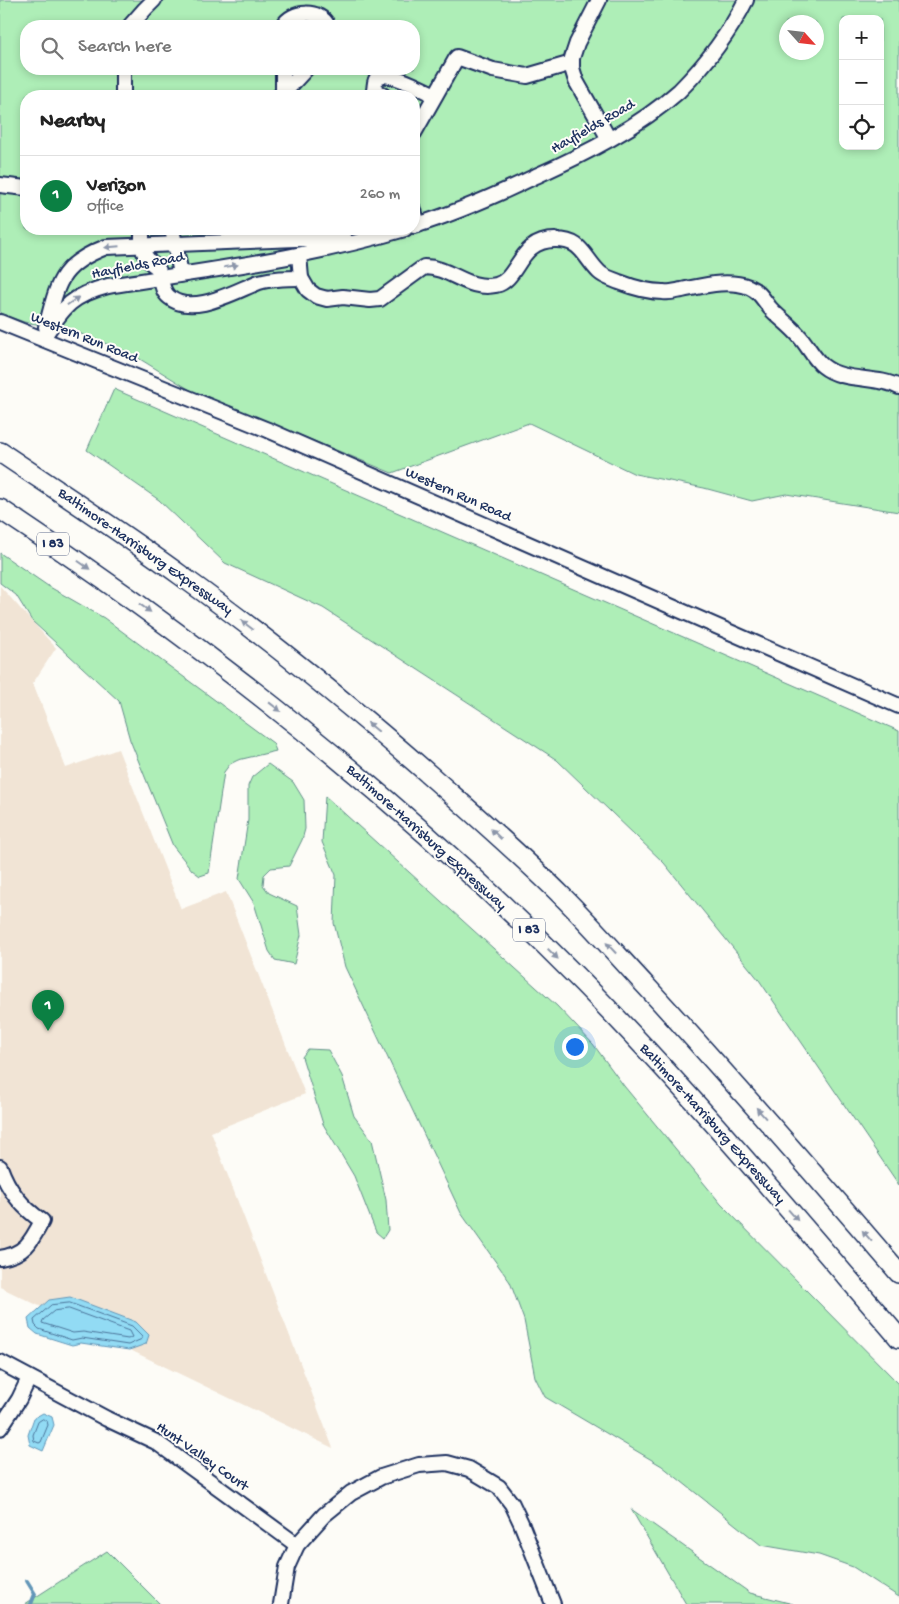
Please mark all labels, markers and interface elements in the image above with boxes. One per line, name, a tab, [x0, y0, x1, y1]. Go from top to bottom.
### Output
north arrow	[779, 15, 824, 60]
map controls	[839, 15, 884, 150]
button: +	[839, 15, 884, 60]
search box	[20, 20, 420, 75]
icon: search	[38, 34, 66, 62]
text: Search here	[78, 36, 172, 59]
button: −	[839, 60, 884, 105]
street label: Hayfields Road	[548, 95, 639, 158]
button: locate	[839, 105, 884, 150]
text: Nearby	[40, 110, 105, 135]
text: Verizon	[87, 175, 145, 198]
text: 1	[53, 186, 59, 205]
text: 260 m	[360, 186, 400, 205]
text: Office	[87, 198, 124, 217]
one-way arrow	[104, 244, 120, 252]
street label: Hayfields Road	[90, 248, 187, 284]
one-way arrow	[223, 262, 239, 270]
one-way arrow	[66, 296, 80, 306]
street label: Western Run Road	[28, 308, 141, 368]
street label: Western Run Road	[402, 464, 515, 527]
street label: Baltimore-Harrisburg Expressway	[53, 484, 236, 620]
road number: I 83	[37, 532, 69, 556]
one-way arrow	[77, 560, 91, 570]
one-way arrow	[138, 603, 151, 614]
one-way arrow	[240, 620, 254, 630]
one-way arrow	[268, 701, 281, 712]
one-way arrow	[367, 721, 380, 732]
street label: Baltimore-Harrisburg Expressway	[341, 761, 510, 915]
one-way arrow	[490, 828, 502, 840]
road number: I 83	[513, 918, 545, 942]
one-way arrow	[605, 942, 617, 954]
one-way arrow	[547, 948, 559, 960]
pin: 1	[32, 990, 64, 1031]
your location	[562, 1034, 588, 1060]
street label: Baltimore-Harrisburg Expressway	[635, 1039, 789, 1208]
one-way arrow	[755, 1107, 767, 1119]
one-way arrow	[787, 1209, 799, 1221]
one-way arrow	[862, 1229, 873, 1242]
street label: Hunt Valley Court	[152, 1418, 253, 1497]

